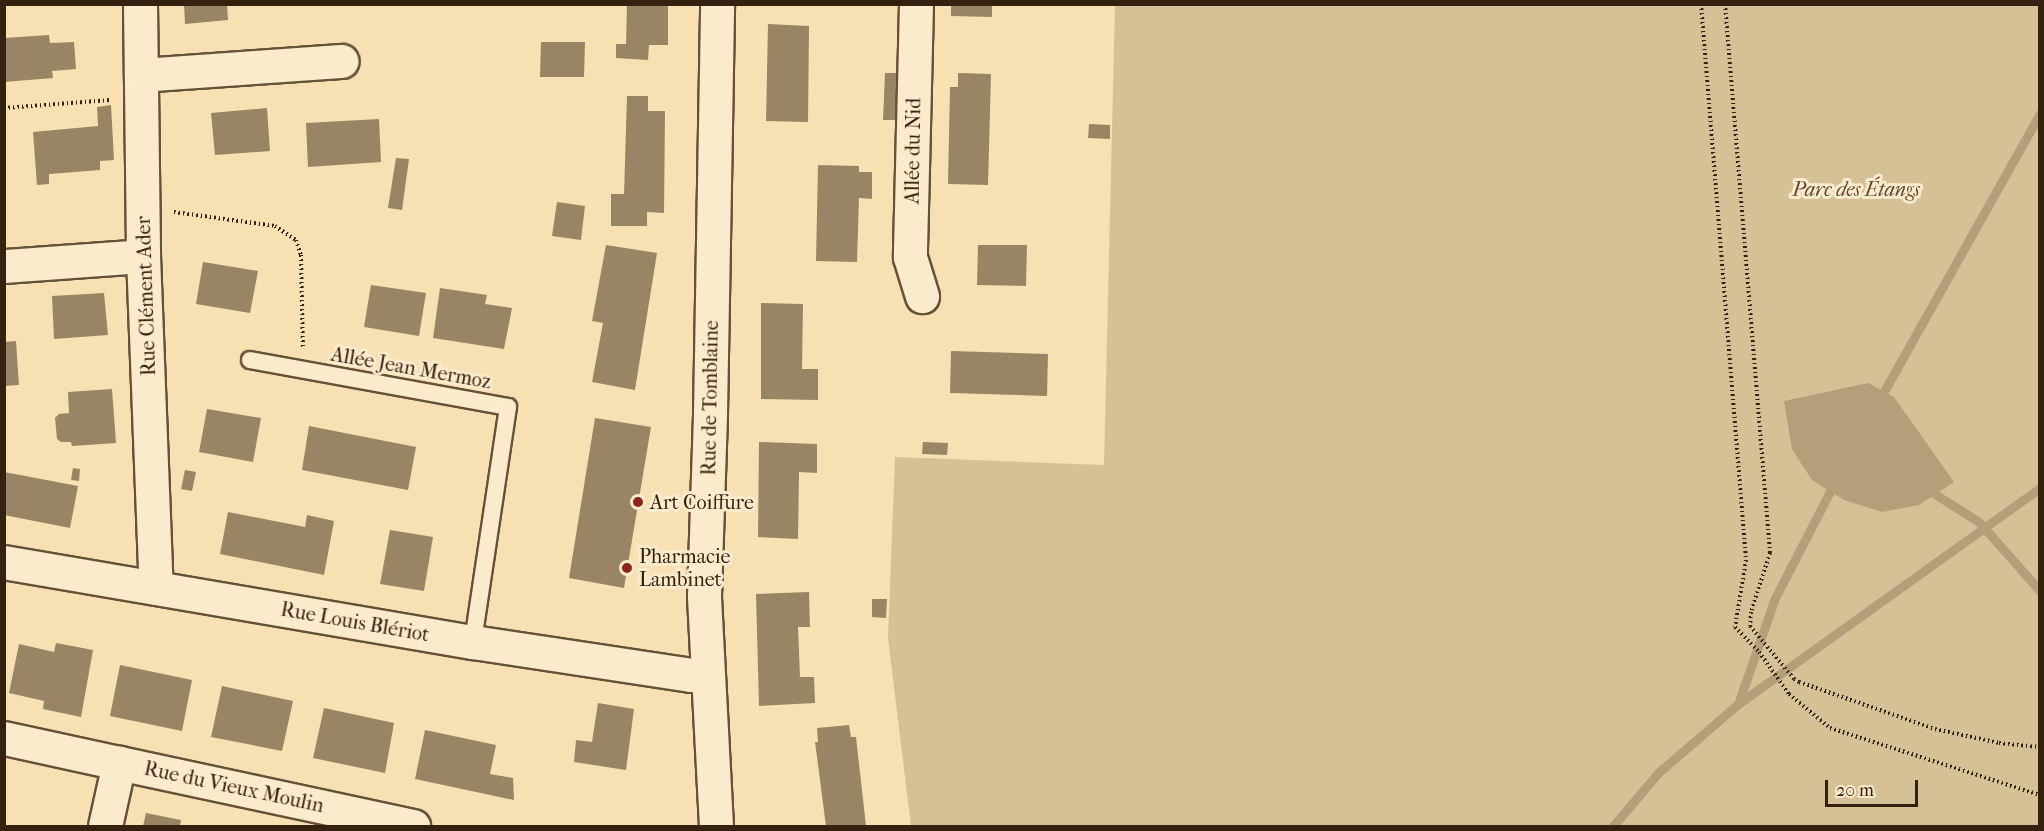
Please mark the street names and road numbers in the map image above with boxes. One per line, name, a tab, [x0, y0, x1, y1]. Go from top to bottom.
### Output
street label: Allée du Nid	[900, 98, 926, 204]
street label: Rue Clément Ader	[131, 216, 161, 376]
street label: Rue de Tomblaine	[697, 320, 723, 476]
street label: Allée Jean Mermoz	[329, 342, 493, 394]
street label: Rue Louis Blériot	[279, 597, 431, 647]
street label: Rue du Vieux Moulin	[142, 756, 326, 818]

